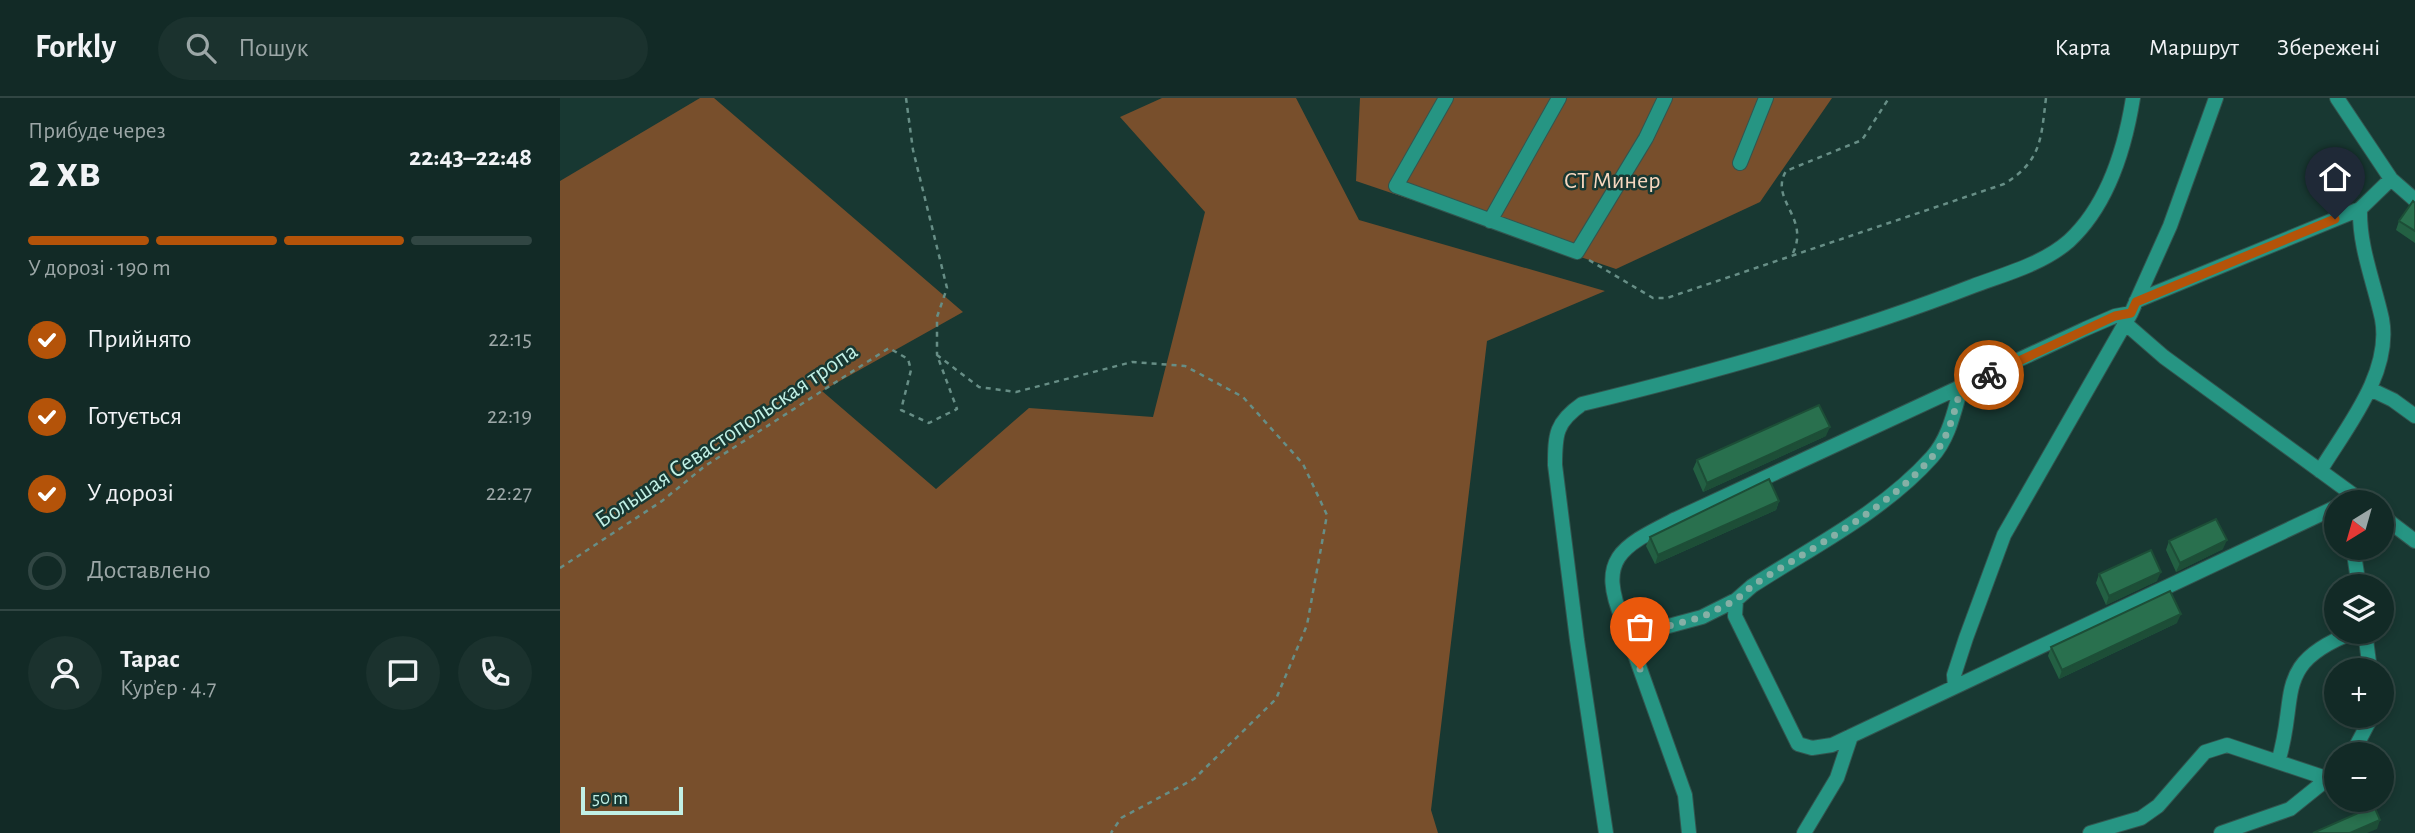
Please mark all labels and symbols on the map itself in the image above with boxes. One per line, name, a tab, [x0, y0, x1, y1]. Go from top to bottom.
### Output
pin	[2305, 147, 2365, 219]
park label: СТ Минер	[1564, 169, 1660, 193]
street label: Большая Севастопольская тропа	[591, 339, 862, 533]
courier	[1954, 340, 2024, 410]
north arrow	[2324, 490, 2394, 560]
pin	[1610, 597, 1670, 669]
scale bar	[581, 784, 682, 816]

